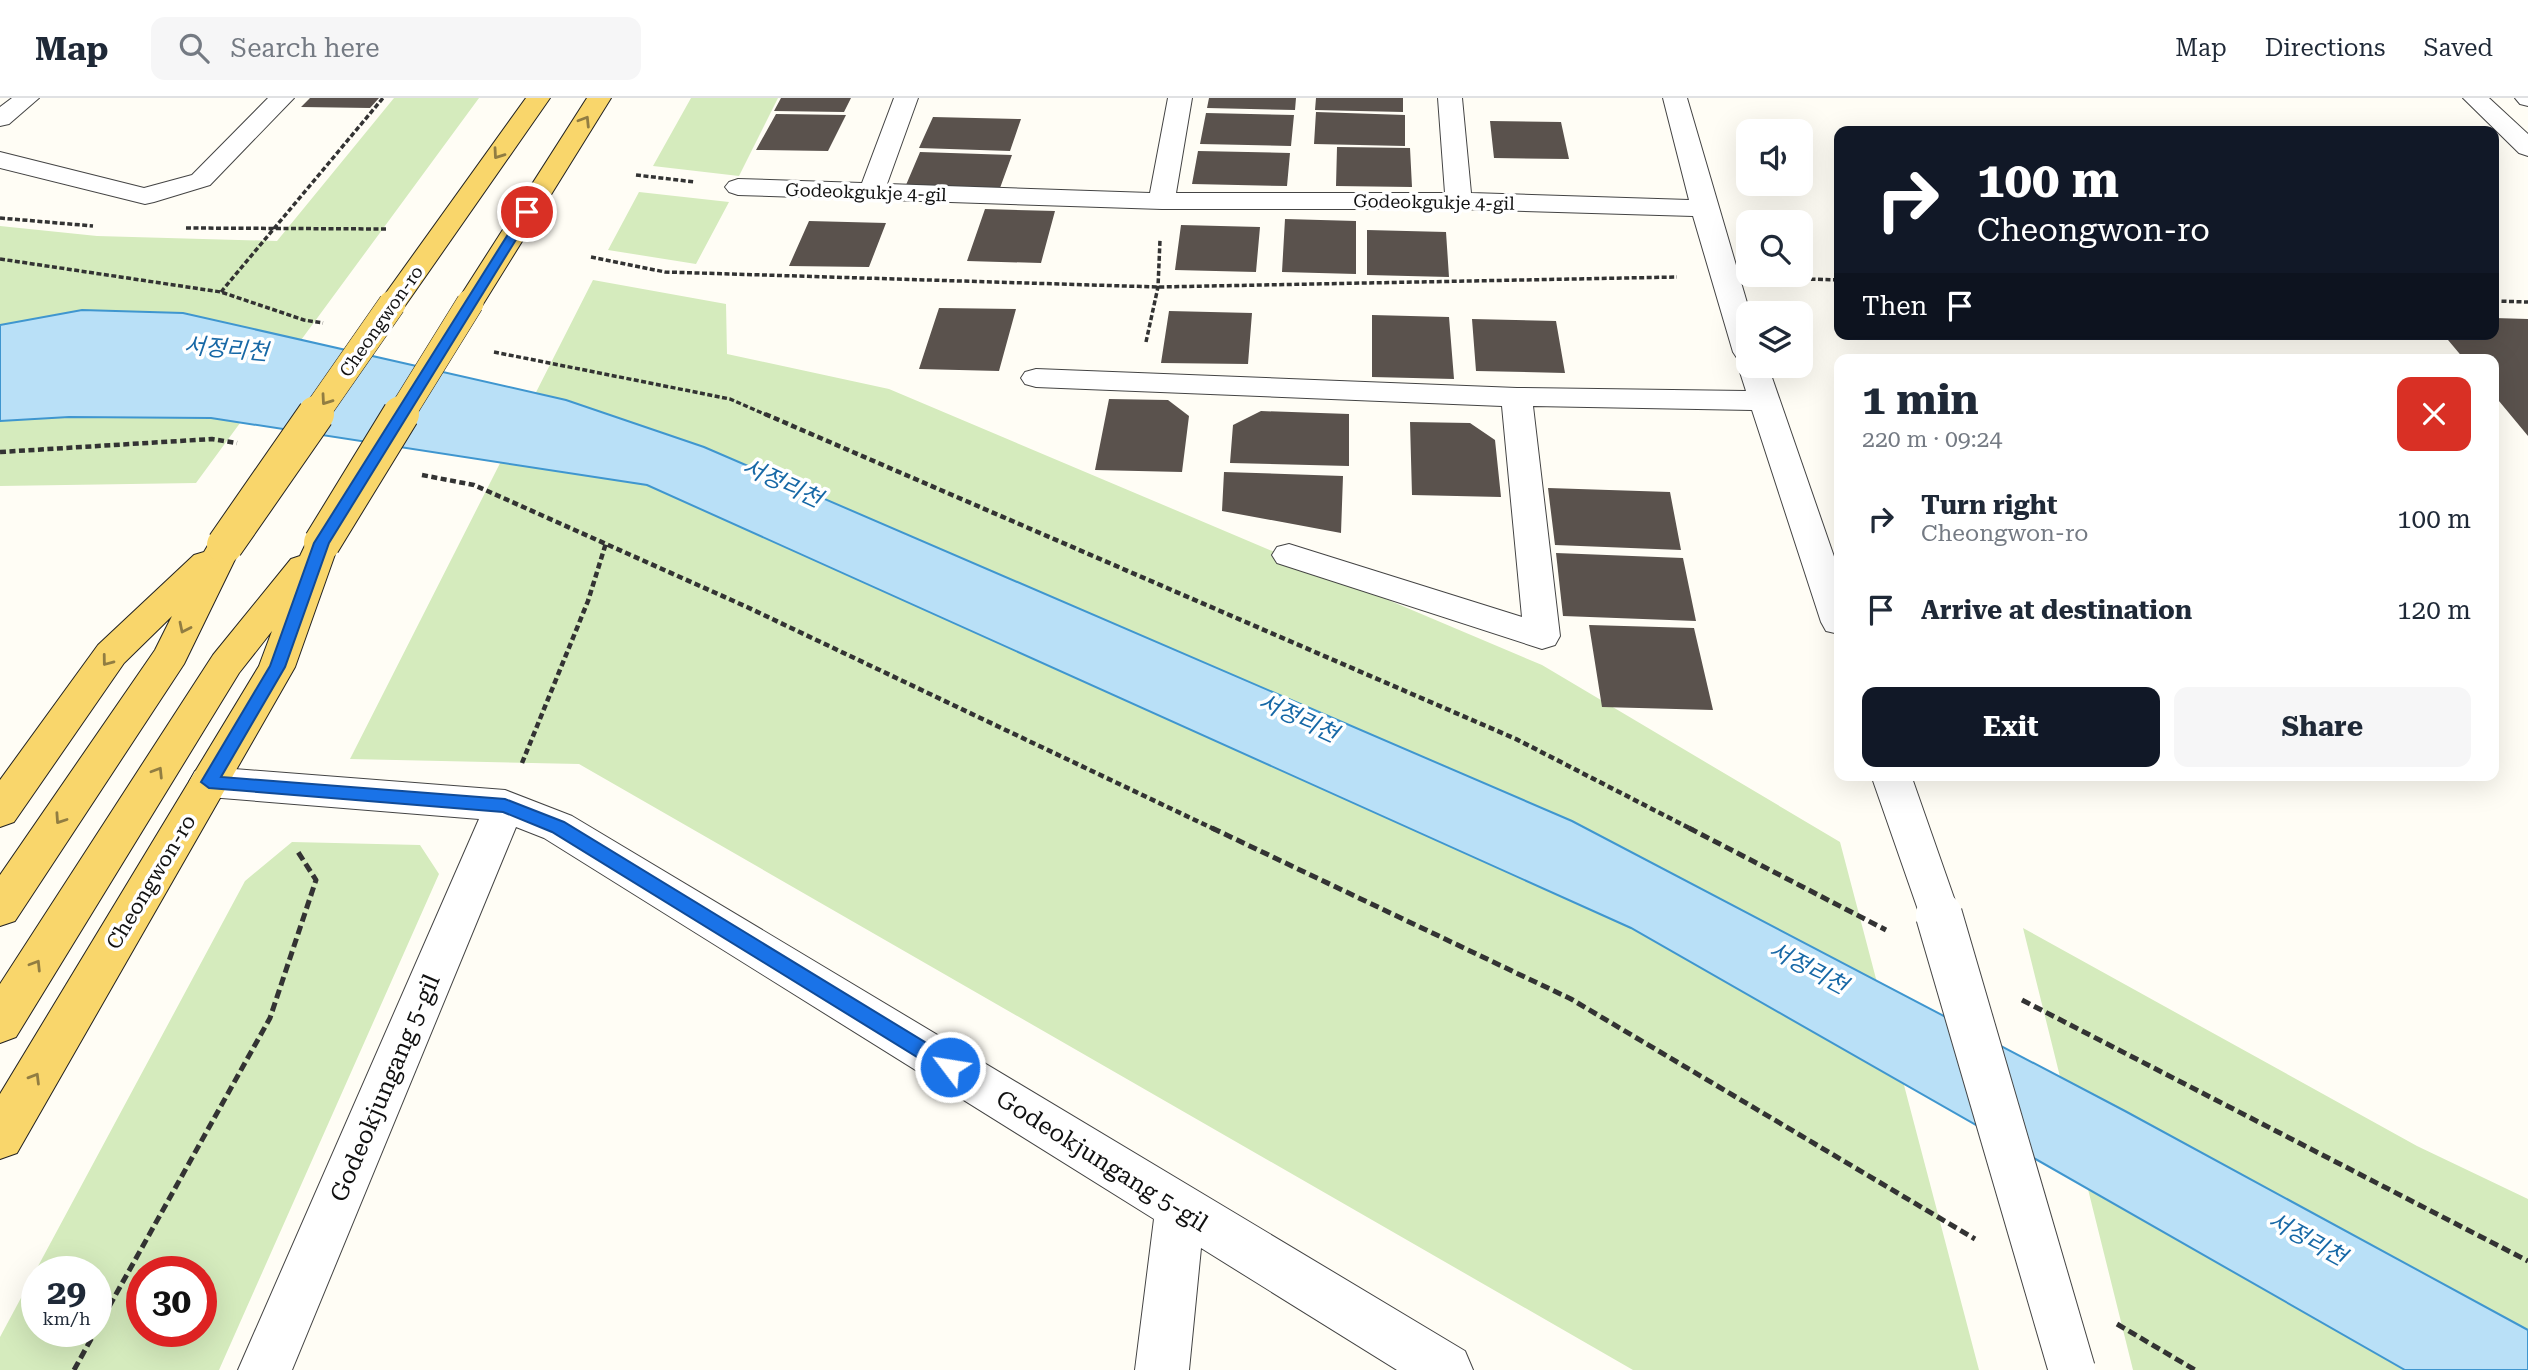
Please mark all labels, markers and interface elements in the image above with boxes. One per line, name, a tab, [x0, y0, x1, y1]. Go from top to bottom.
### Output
search box	[151, 17, 641, 80]
text: Map	[35, 29, 109, 68]
icon: search	[175, 29, 213, 67]
text: Search here	[231, 33, 380, 63]
text: Map	[2175, 34, 2227, 62]
text: Directions	[2265, 34, 2385, 62]
text: Saved	[2423, 34, 2493, 62]
one-way arrow	[576, 116, 589, 129]
map controls	[1736, 119, 1813, 378]
button: sound	[1736, 119, 1813, 196]
one-way arrow	[494, 146, 506, 159]
text: 100 m	[1977, 152, 2119, 209]
icon: right	[1862, 154, 1953, 245]
street label: Godeokgukje 4-gil	[785, 179, 947, 205]
pin	[497, 182, 557, 242]
street label: Godeokgukje 4-gil	[1353, 190, 1515, 214]
icon: arrive	[508, 193, 546, 231]
button: search	[1736, 210, 1813, 287]
text: Cheongwon-ro	[1977, 211, 2210, 249]
street label: Cheongwon-ro	[335, 261, 427, 381]
icon: arrive	[1941, 287, 1979, 325]
text: Then	[1862, 291, 1927, 321]
button: layers	[1736, 301, 1813, 378]
water label: 서정리천	[183, 332, 272, 366]
text: 1 min	[1862, 375, 1979, 424]
button: close	[2397, 377, 2471, 451]
one-way arrow	[321, 392, 334, 405]
text: 220 m · 09:24	[1862, 426, 2002, 453]
water label: 서정리천	[738, 453, 829, 514]
text: Turn right	[1921, 490, 2057, 520]
icon: right	[1862, 500, 1900, 538]
text: 100 m	[2397, 504, 2471, 534]
text: Cheongwon-ro	[1921, 520, 2088, 547]
icon: arrive	[1862, 591, 1900, 629]
text: Arrive at destination	[1921, 595, 2192, 625]
text: 120 m	[2397, 595, 2471, 625]
one-way arrow	[178, 621, 192, 633]
one-way arrow	[102, 654, 115, 666]
button: Exit	[1862, 687, 2160, 767]
button: Share	[2174, 687, 2471, 767]
water label: 서정리천	[1254, 688, 1345, 749]
one-way arrow	[149, 767, 162, 780]
street label: Cheongwon-ro	[101, 810, 201, 954]
one-way arrow	[56, 811, 69, 824]
water label: 서정리천	[1764, 936, 1854, 1001]
one-way arrow	[28, 960, 41, 973]
street label: Godeokjungang 5-gil	[324, 970, 446, 1206]
position arrow	[913, 1030, 987, 1104]
one-way arrow	[26, 1073, 39, 1086]
street label: Godeokjungang 5-gil	[991, 1084, 1213, 1238]
water label: 서정리천	[2263, 1207, 2353, 1273]
speed limit sign: 30	[126, 1256, 217, 1347]
text: 29	[47, 1272, 86, 1313]
text: km/h	[42, 1308, 91, 1329]

